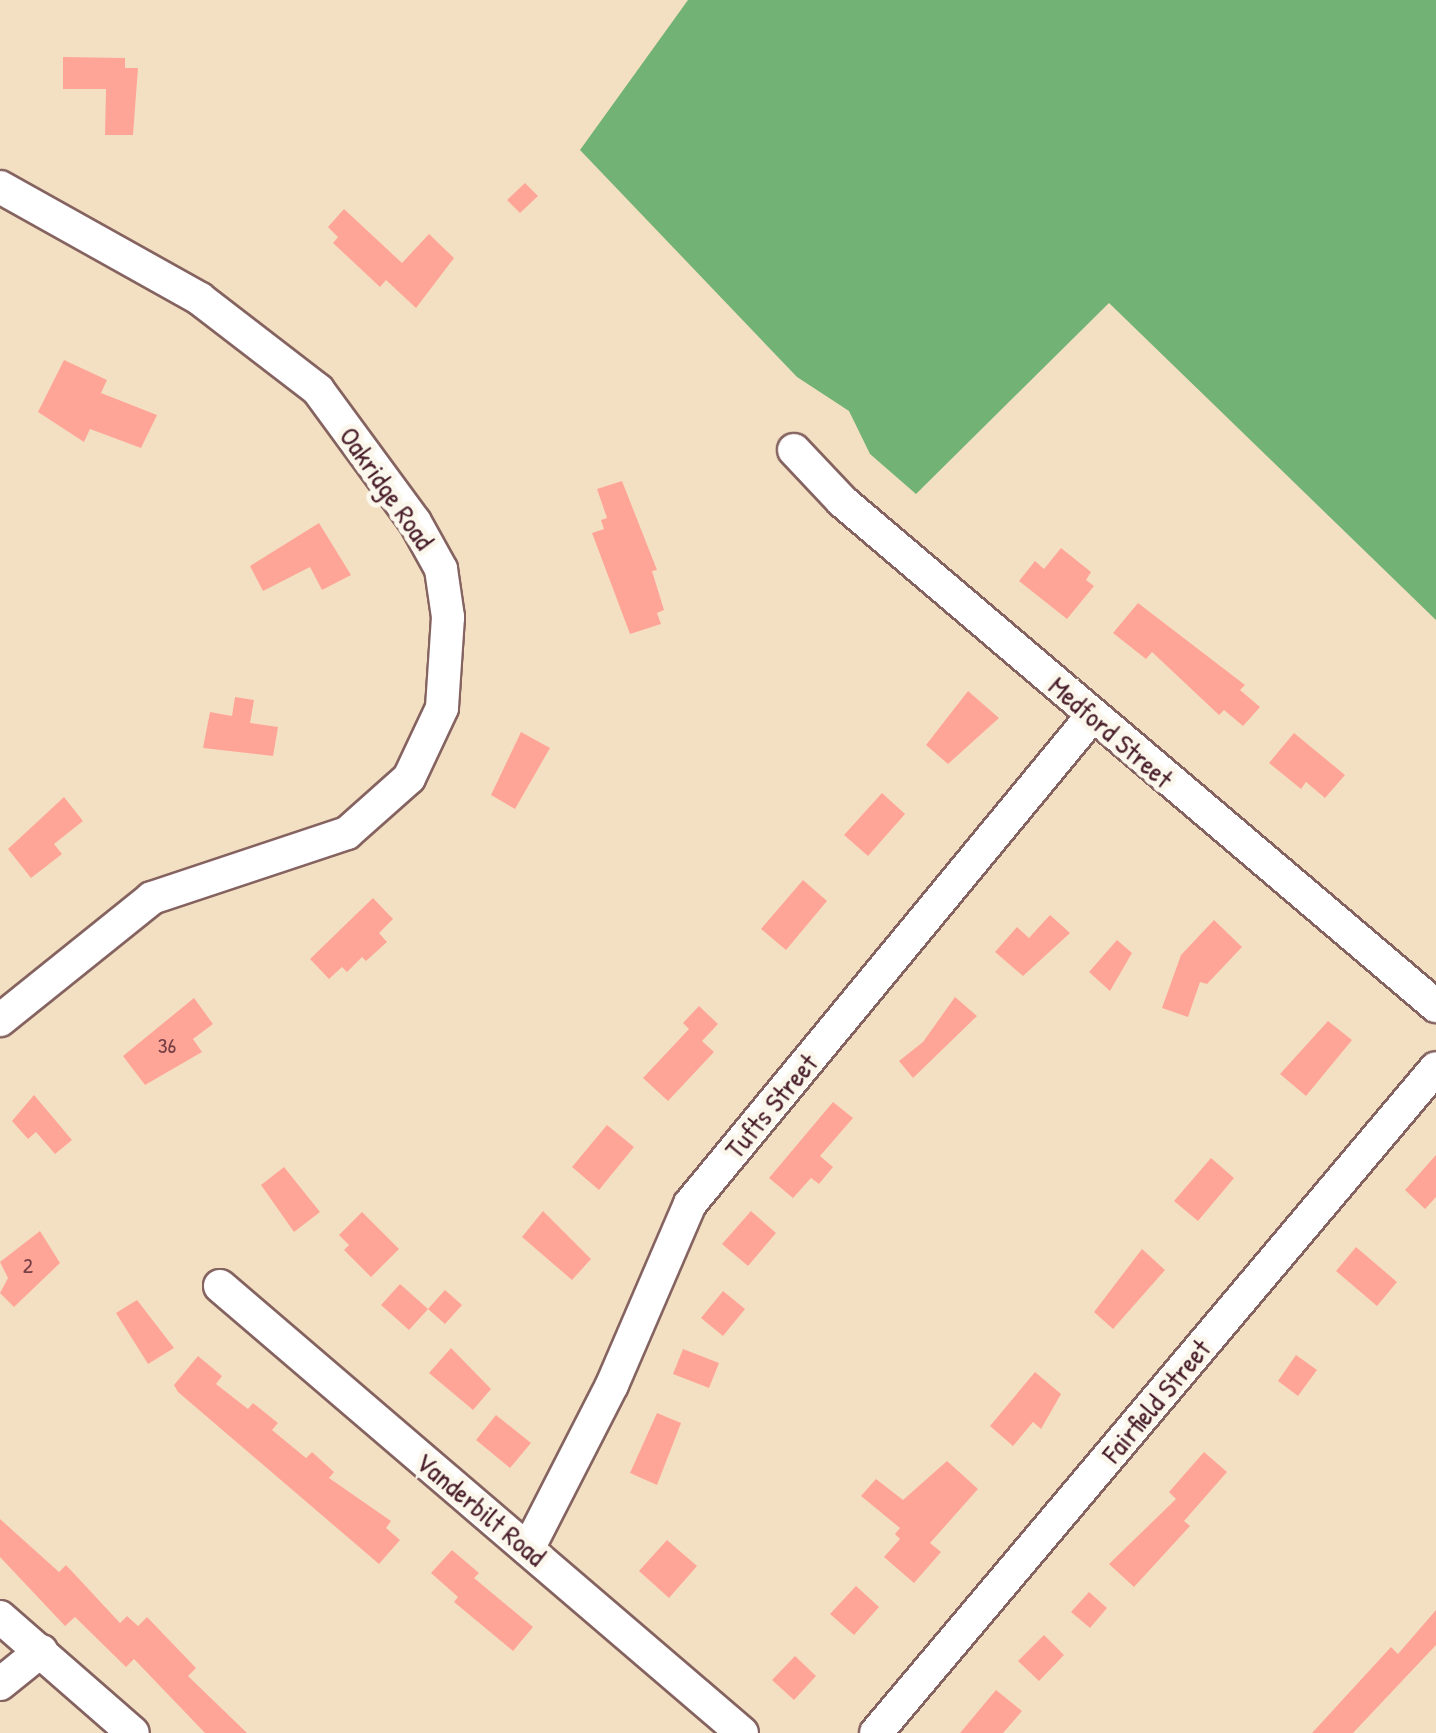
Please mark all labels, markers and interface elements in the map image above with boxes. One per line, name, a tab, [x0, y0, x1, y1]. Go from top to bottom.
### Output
street label: Oakridge Road	[332, 420, 442, 556]
street label: Medford Street	[1042, 669, 1180, 795]
house number: 36	[158, 1033, 176, 1059]
street label: Tufts Street	[718, 1047, 824, 1165]
house number: 2	[23, 1253, 33, 1279]
street label: Fairfield Street	[1095, 1332, 1217, 1470]
street label: Vanderbilt Road	[409, 1445, 553, 1573]

